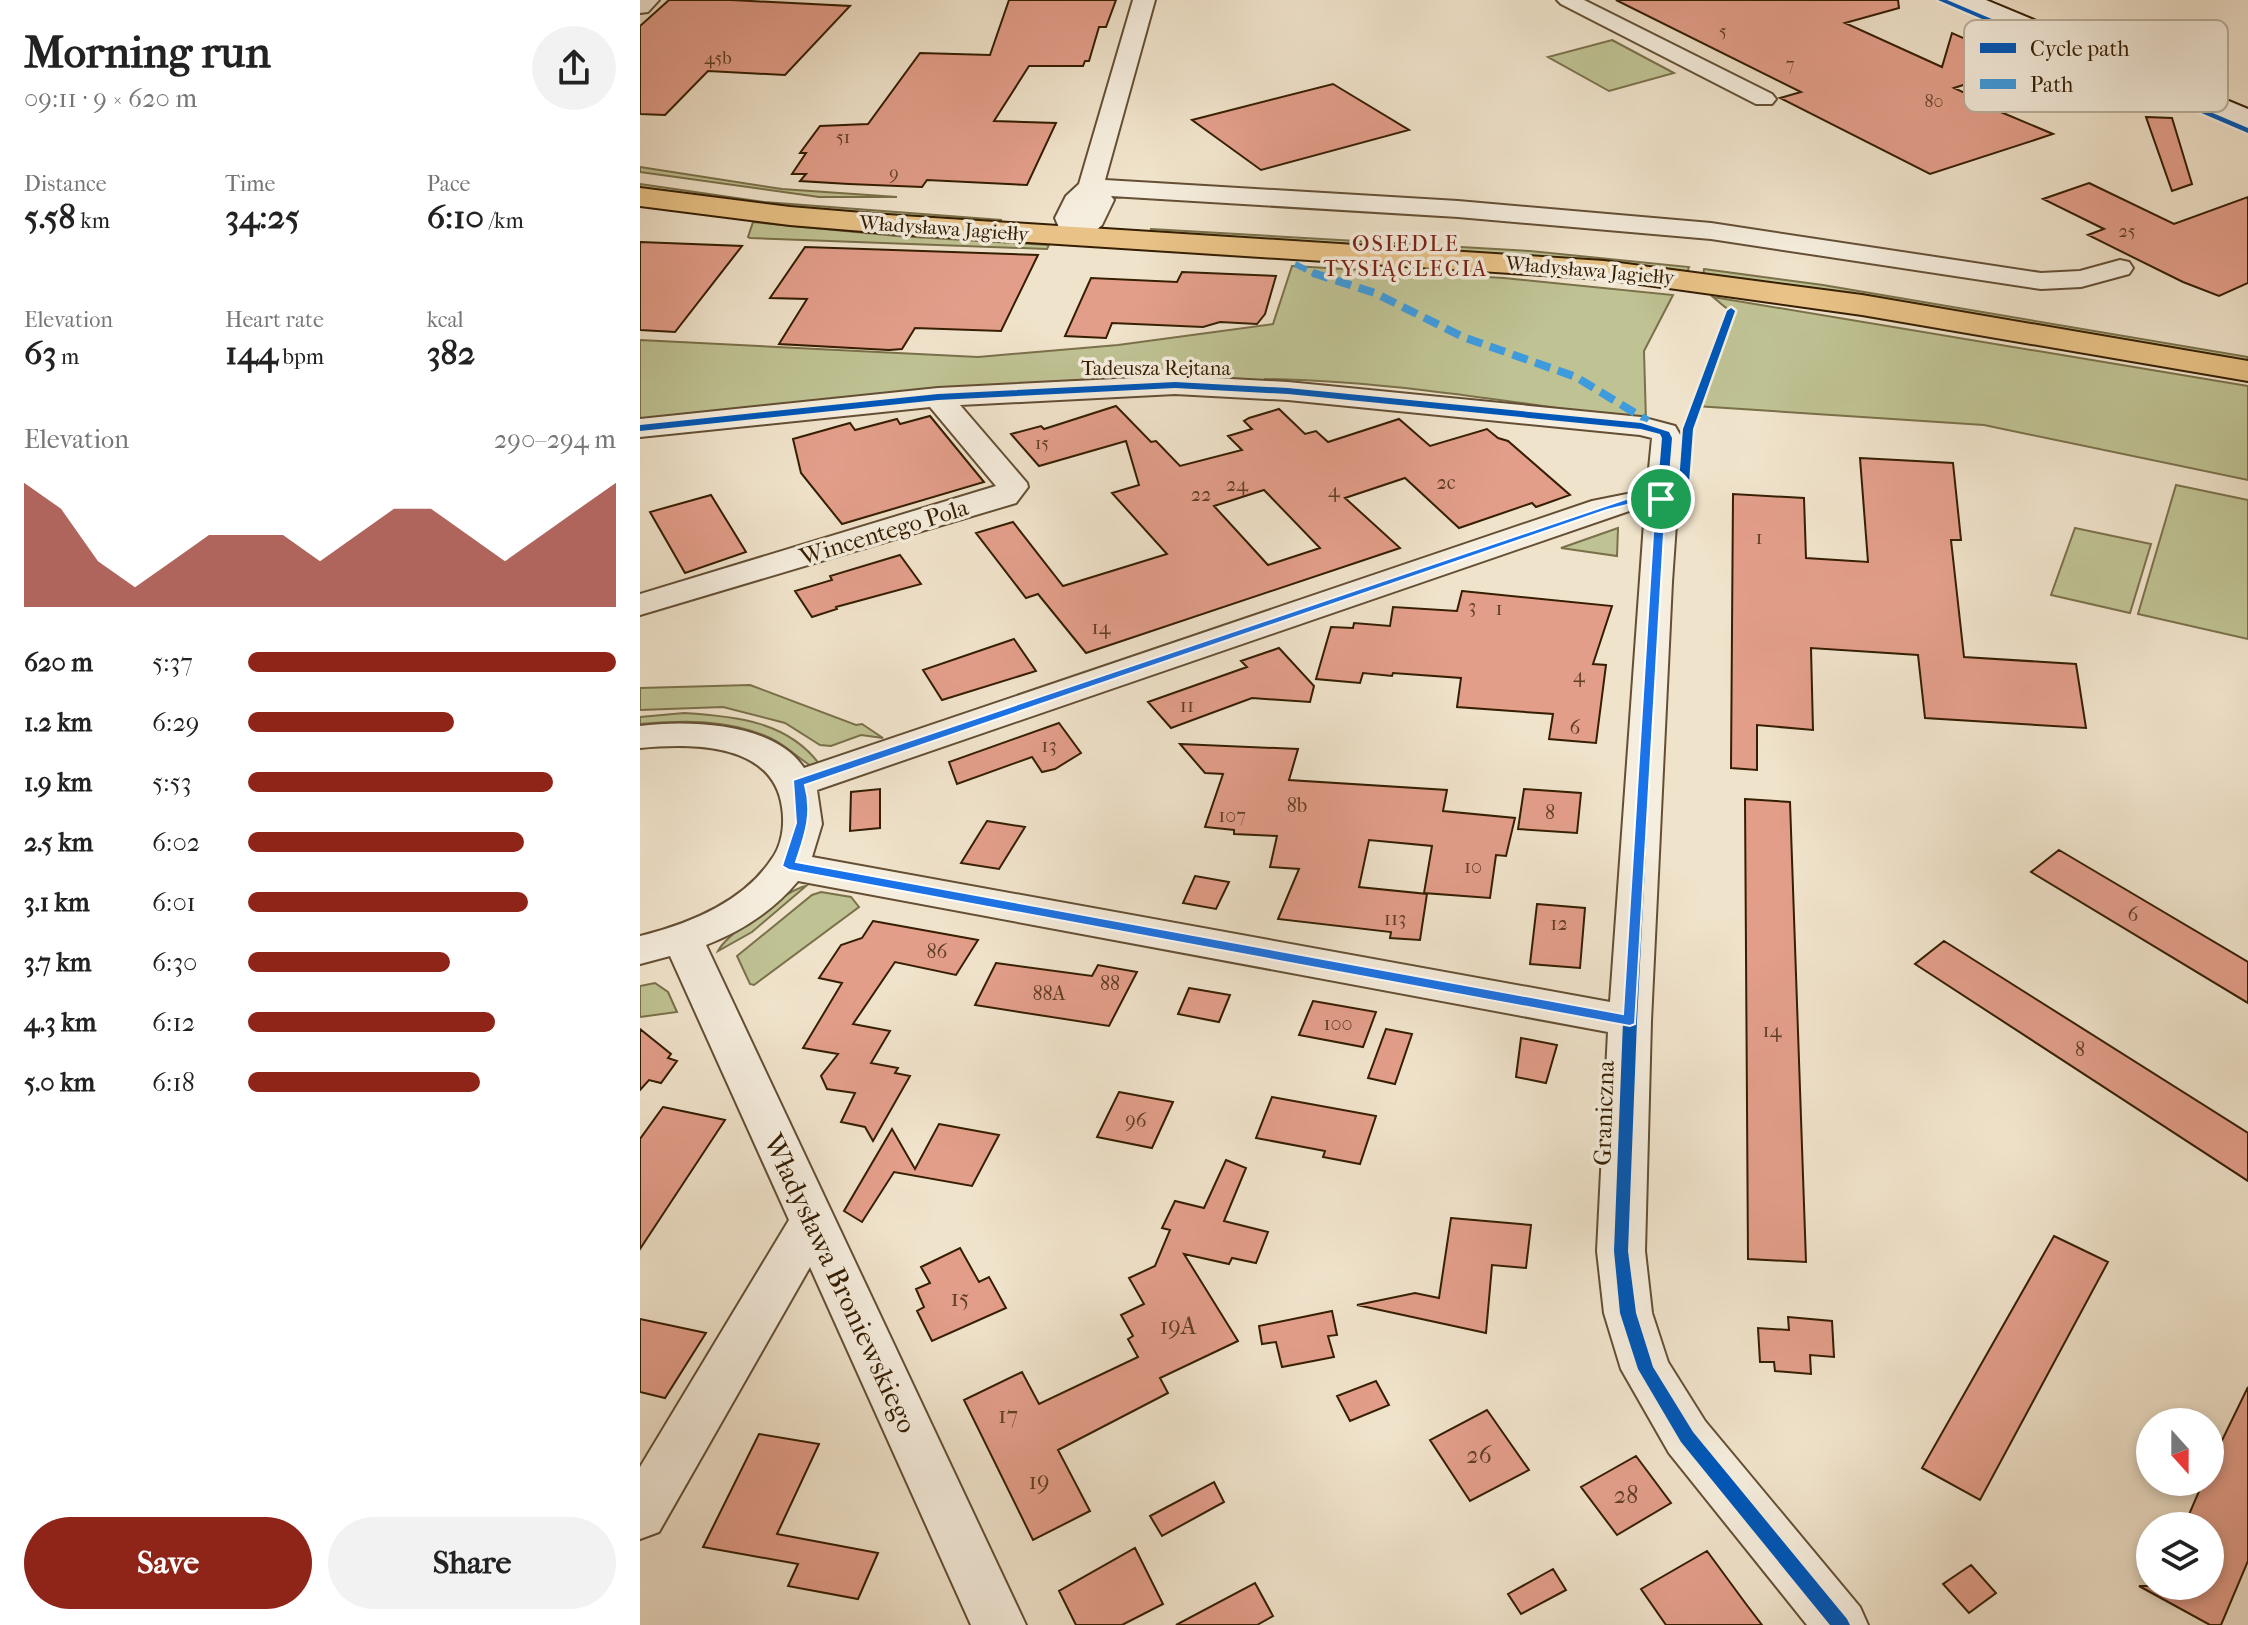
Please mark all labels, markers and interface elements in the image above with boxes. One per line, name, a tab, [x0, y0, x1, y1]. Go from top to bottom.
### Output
legend	[1964, 20, 2228, 112]
house number: 5	[1719, 21, 1727, 42]
button: share	[532, 26, 616, 110]
text: Morning run	[24, 27, 271, 78]
text: Cycle path	[2030, 36, 2130, 62]
house number: 45b	[704, 48, 732, 69]
house number: 7	[1786, 54, 1795, 75]
text: Path	[2030, 72, 2074, 98]
text: 09:11 · 9 × 620 m	[24, 83, 197, 114]
house number: 80	[1925, 91, 1943, 112]
house number: 51	[836, 127, 850, 148]
house number: 9	[889, 163, 899, 184]
text: Distance	[24, 171, 107, 197]
text: Time	[225, 171, 275, 197]
text: Pace	[427, 171, 470, 197]
text: 5.58	[24, 197, 76, 237]
text: 34:25	[225, 197, 300, 237]
text: 6:10	[427, 197, 484, 237]
text: km	[76, 208, 110, 234]
text: /km	[484, 208, 524, 234]
street label: Władysława Jagiełły	[858, 211, 1031, 246]
house number: 25	[2118, 221, 2136, 242]
district label: OSIEDLE TYSIĄCLECIA	[1324, 231, 1488, 282]
street label: Władysława Jagiełły	[1504, 252, 1677, 289]
text: Elevation	[24, 307, 113, 333]
text: Heart rate	[225, 307, 324, 333]
text: kcal	[427, 307, 464, 333]
text: 63	[24, 333, 56, 373]
text: 144	[225, 333, 278, 373]
text: 382	[427, 333, 475, 373]
text: m	[56, 344, 79, 370]
text: bpm	[278, 344, 324, 370]
street label: Tadeusza Rejtana	[1081, 357, 1231, 380]
text: Elevation	[24, 424, 129, 455]
text: 290–294 m	[494, 424, 616, 455]
house number: 15	[1035, 433, 1049, 454]
pin	[1627, 465, 1695, 533]
house number: 2c	[1436, 471, 1456, 494]
house number: 24	[1226, 473, 1249, 496]
icon: arrive	[1639, 477, 1683, 521]
house number: 4	[1328, 479, 1341, 502]
house number: 22	[1191, 483, 1211, 506]
street label: Wincentego Pola	[795, 493, 972, 571]
house number: 1	[1755, 526, 1763, 549]
house number: 3	[1468, 595, 1476, 618]
house number: 1	[1495, 597, 1503, 620]
house number: 14	[1092, 616, 1112, 639]
text: 620 m	[24, 647, 93, 678]
text: 5:37	[152, 647, 193, 678]
house number: 4	[1573, 664, 1586, 687]
house number: 11	[1180, 694, 1194, 717]
text: 1.2 km	[24, 707, 92, 738]
text: 6:29	[152, 707, 199, 738]
house number: 6	[1570, 716, 1581, 739]
house number: 13	[1041, 734, 1057, 757]
text: 1.9 km	[24, 767, 92, 798]
text: 5:53	[152, 767, 191, 798]
house number: 8b	[1287, 794, 1307, 817]
house number: 8	[1545, 801, 1555, 824]
house number: 107	[1218, 804, 1246, 827]
text: 2.5 km	[24, 827, 93, 858]
text: 6:02	[152, 827, 200, 858]
house number: 10	[1464, 855, 1482, 878]
text: 3.1 km	[24, 887, 90, 918]
text: 6:01	[152, 887, 196, 918]
house number: 6	[2128, 903, 2139, 926]
house number: 113	[1384, 907, 1406, 930]
house number: 12	[1550, 912, 1568, 935]
house number: 86	[927, 940, 948, 963]
text: 3.7 km	[24, 947, 91, 978]
text: 6:30	[152, 947, 197, 978]
house number: 88	[1100, 972, 1120, 995]
house number: 88A	[1032, 982, 1067, 1005]
text: 4.3 km	[24, 1007, 96, 1038]
text: 6:12	[152, 1007, 195, 1038]
house number: 100	[1323, 1012, 1353, 1035]
house number: 14	[1763, 1019, 1783, 1042]
house number: 8	[2075, 1038, 2085, 1061]
street label: Graniczna	[1588, 1059, 1620, 1166]
text: 5.0 km	[24, 1067, 95, 1098]
text: 6:18	[152, 1067, 195, 1098]
house number: 96	[1125, 1109, 1147, 1132]
street label: Władysława Broniewskiego	[756, 1127, 924, 1438]
house number: 15	[951, 1284, 969, 1312]
house number: 19A	[1160, 1312, 1197, 1340]
house number: 17	[998, 1401, 1018, 1429]
north arrow	[2136, 1408, 2224, 1496]
map controls	[2136, 1408, 2224, 1600]
house number: 26	[1466, 1441, 1493, 1469]
house number: 19	[1028, 1467, 1050, 1495]
house number: 28	[1614, 1481, 1638, 1509]
button: layers	[2136, 1512, 2224, 1600]
button: Save	[24, 1517, 312, 1609]
button: Share	[328, 1517, 616, 1609]

